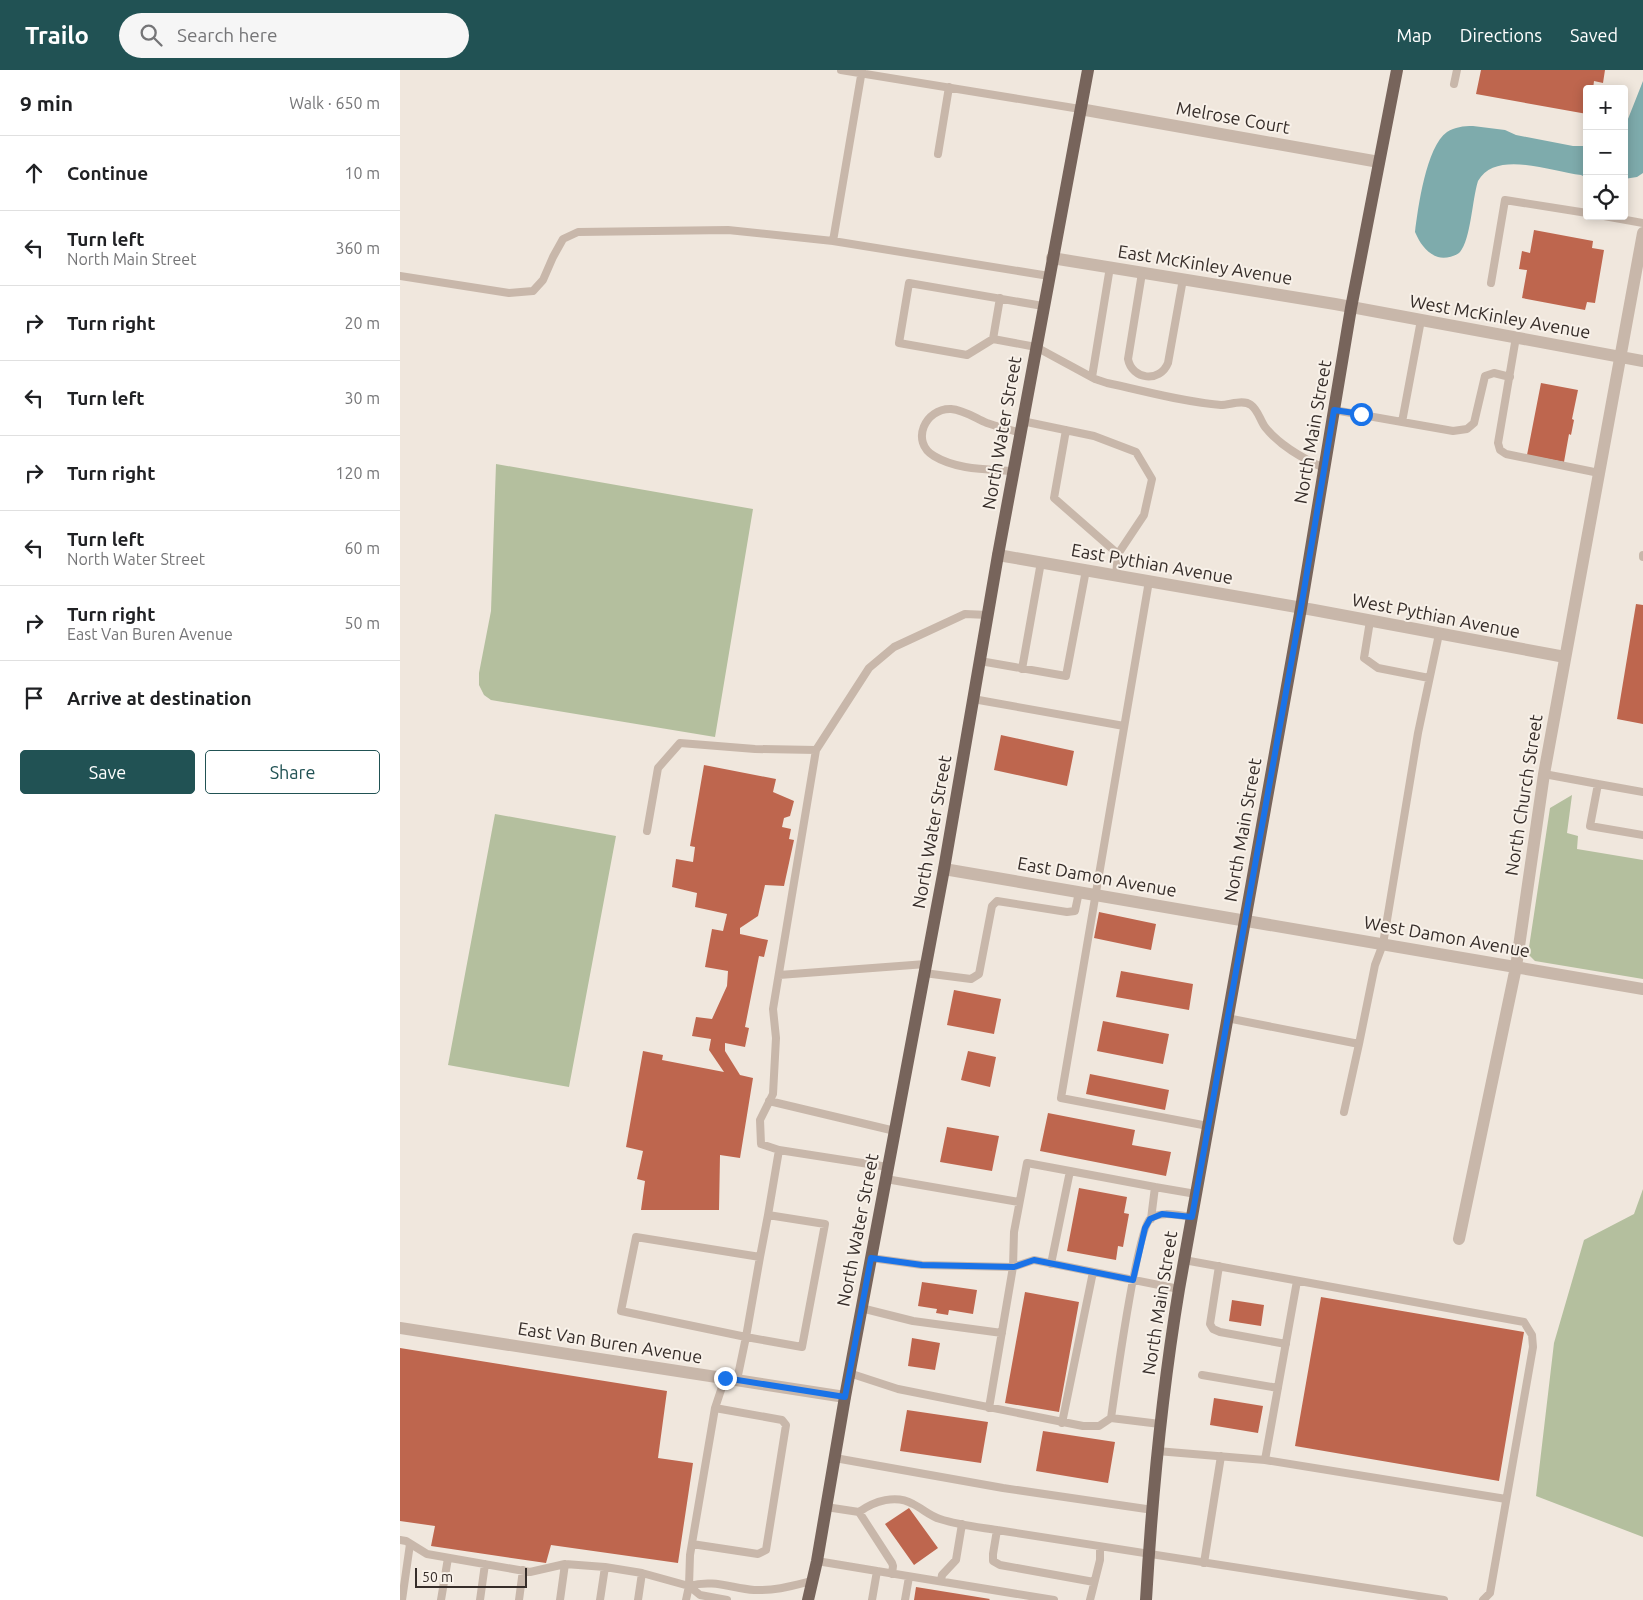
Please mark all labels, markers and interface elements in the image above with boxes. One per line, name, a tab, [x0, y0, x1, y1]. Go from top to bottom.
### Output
search box	[119, 13, 469, 58]
icon: search	[137, 21, 165, 49]
text: Trailo	[25, 22, 89, 49]
text: Search here	[177, 24, 278, 46]
text: Map	[1396, 25, 1432, 45]
text: Directions	[1460, 25, 1542, 45]
text: Saved	[1570, 25, 1618, 45]
map controls	[1583, 85, 1628, 220]
button: +	[1583, 85, 1628, 130]
text: 9 min	[20, 91, 73, 115]
text: Walk · 650 m	[289, 94, 380, 112]
street label: Melrose Court	[1175, 97, 1292, 137]
button: −	[1583, 130, 1628, 175]
icon: ahead	[20, 159, 48, 187]
text: Continue	[67, 162, 148, 184]
text: 10 m	[344, 164, 380, 182]
button: locate	[1583, 175, 1628, 220]
text: Turn left	[67, 228, 145, 250]
icon: left	[20, 234, 48, 262]
text: 360 m	[335, 239, 380, 257]
street label: East McKinley Avenue	[1116, 240, 1294, 288]
text: North Main Street	[67, 250, 196, 268]
street label: West McKinley Avenue	[1408, 290, 1592, 342]
icon: right	[20, 309, 48, 337]
text: Turn right	[67, 312, 155, 334]
text: 20 m	[344, 314, 380, 332]
street label: North Water Street	[978, 355, 1024, 511]
street label: North Main Street	[1290, 358, 1335, 505]
icon: left	[20, 384, 48, 412]
text: Turn left	[67, 387, 145, 409]
text: 30 m	[344, 389, 380, 407]
route start	[1350, 403, 1373, 426]
icon: right	[20, 459, 48, 487]
text: Turn right	[67, 462, 155, 484]
text: 120 m	[335, 464, 380, 482]
text: Turn left	[67, 528, 145, 550]
icon: left	[20, 534, 48, 562]
text: 60 m	[344, 539, 380, 557]
street label: East Pythian Avenue	[1070, 539, 1235, 587]
text: North Water Street	[67, 550, 205, 568]
street label: West Pythian Avenue	[1350, 589, 1522, 641]
text: Turn right	[67, 603, 155, 625]
icon: right	[20, 609, 48, 637]
text: 50 m	[344, 614, 380, 632]
text: East Van Buren Avenue	[67, 625, 233, 643]
icon: arrive	[20, 684, 48, 712]
text: Arrive at destination	[67, 687, 252, 709]
street label: North Church Street	[1500, 713, 1546, 877]
button: Save	[20, 750, 195, 794]
button: Share	[205, 750, 380, 794]
street label: North Water Street	[908, 754, 954, 910]
street label: North Main Street	[1220, 756, 1265, 903]
street label: East Damon Avenue	[1016, 852, 1178, 900]
street label: West Damon Avenue	[1363, 912, 1532, 960]
street label: North Water Street	[832, 1152, 882, 1308]
street label: North Main Street	[1138, 1229, 1180, 1376]
street label: East Van Buren Avenue	[516, 1318, 704, 1366]
route end	[714, 1367, 737, 1390]
scale bar	[415, 1565, 528, 1588]
text: 50 m	[422, 1569, 453, 1585]

